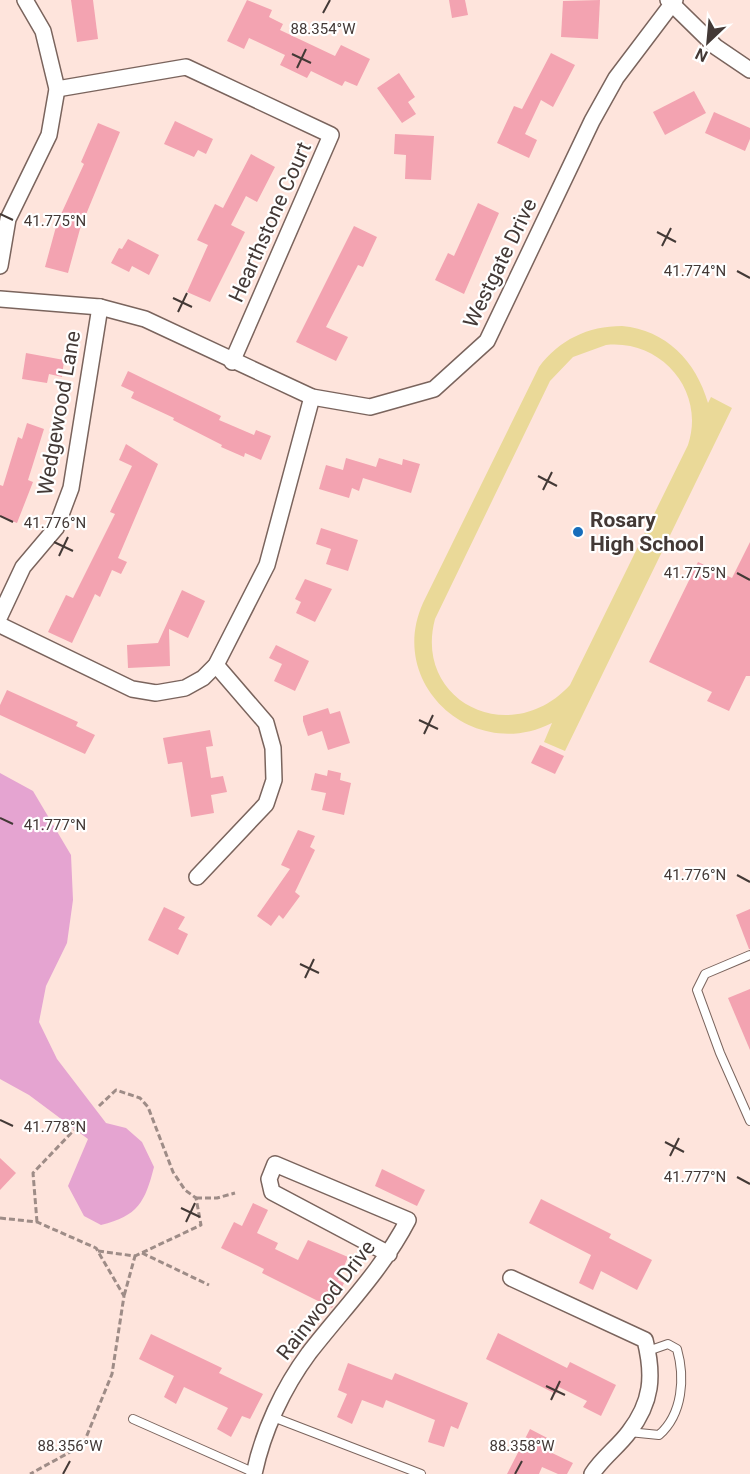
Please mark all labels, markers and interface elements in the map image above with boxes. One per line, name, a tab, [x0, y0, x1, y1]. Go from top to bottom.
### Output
north arrow	[678, 12, 738, 72]
text: 88.354°W	[290, 20, 356, 38]
text: N	[692, 44, 711, 66]
street label: Hearthstone Court	[224, 138, 316, 306]
street label: Westgate Drive	[458, 194, 542, 332]
text: 41.775°N	[24, 212, 86, 230]
text: 41.774°N	[664, 262, 726, 280]
street label: Wedgewood Lane	[33, 329, 85, 497]
place label: Rosary High School	[590, 508, 704, 556]
text: 41.776°N	[24, 514, 86, 532]
marker: Rosary High School	[571, 525, 585, 539]
text: 41.775°N	[664, 564, 726, 582]
text: 41.777°N	[24, 816, 86, 834]
text: 41.776°N	[664, 866, 726, 884]
text: 41.778°N	[24, 1118, 86, 1136]
text: 41.777°N	[664, 1168, 726, 1186]
street label: Rainwood Drive	[272, 1235, 380, 1365]
text: 88.356°W	[37, 1437, 103, 1455]
text: 88.358°W	[489, 1437, 555, 1455]

